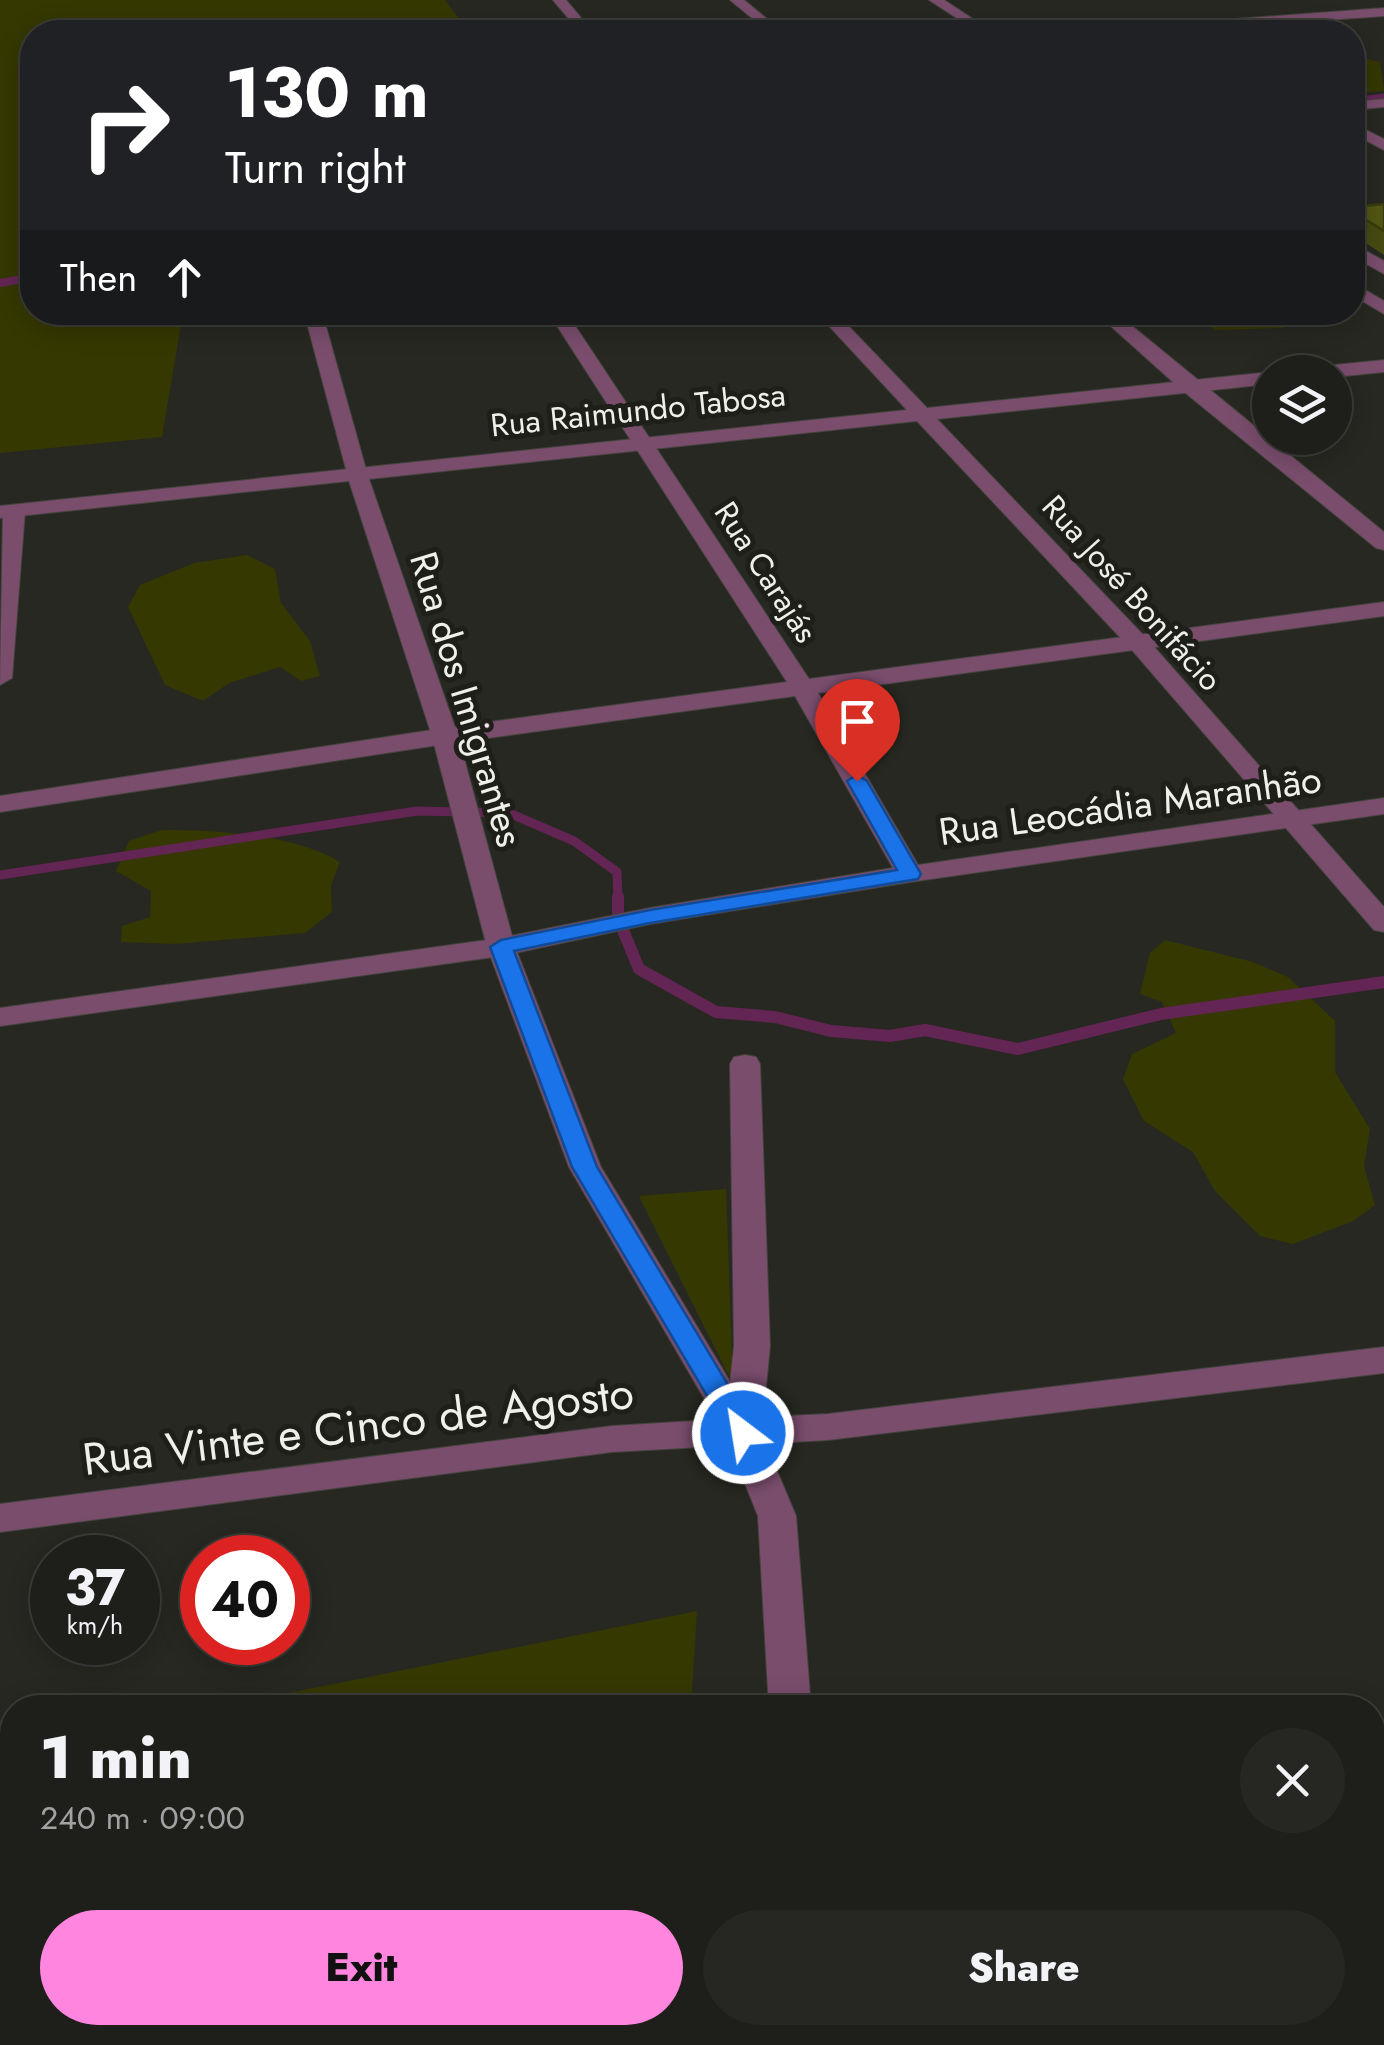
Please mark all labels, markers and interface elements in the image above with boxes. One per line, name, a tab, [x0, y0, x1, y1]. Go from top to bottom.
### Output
text: 130 m	[225, 42, 429, 143]
icon: right	[60, 60, 190, 190]
text: Turn right	[225, 135, 406, 200]
text: Then	[60, 250, 137, 305]
icon: ahead	[157, 250, 212, 305]
map controls	[1252, 355, 1352, 455]
button: layers	[1252, 355, 1352, 455]
street label: Rua Raimundo Tabosa	[488, 372, 788, 448]
street label: Rua José Bonifácio	[1031, 485, 1233, 701]
street label: Rua Carajás	[703, 492, 829, 652]
street label: Rua dos Imigrantes	[396, 545, 538, 853]
pin	[815, 679, 900, 782]
icon: arrive	[830, 694, 885, 749]
street label: Rua Leocádia Maranhão	[935, 751, 1325, 859]
street label: Rua Vinte e Cinco de Agosto	[79, 1360, 637, 1492]
position arrow	[691, 1381, 795, 1485]
speed limit sign: 40	[180, 1535, 310, 1665]
text: 37	[65, 1551, 125, 1624]
text: km/h	[67, 1607, 123, 1643]
text: 1 min	[40, 1714, 192, 1801]
button: close	[1240, 1728, 1345, 1833]
text: 240 m · 09:00	[40, 1795, 245, 1841]
button: Exit	[40, 1910, 683, 2025]
button: Share	[703, 1910, 1345, 2025]

